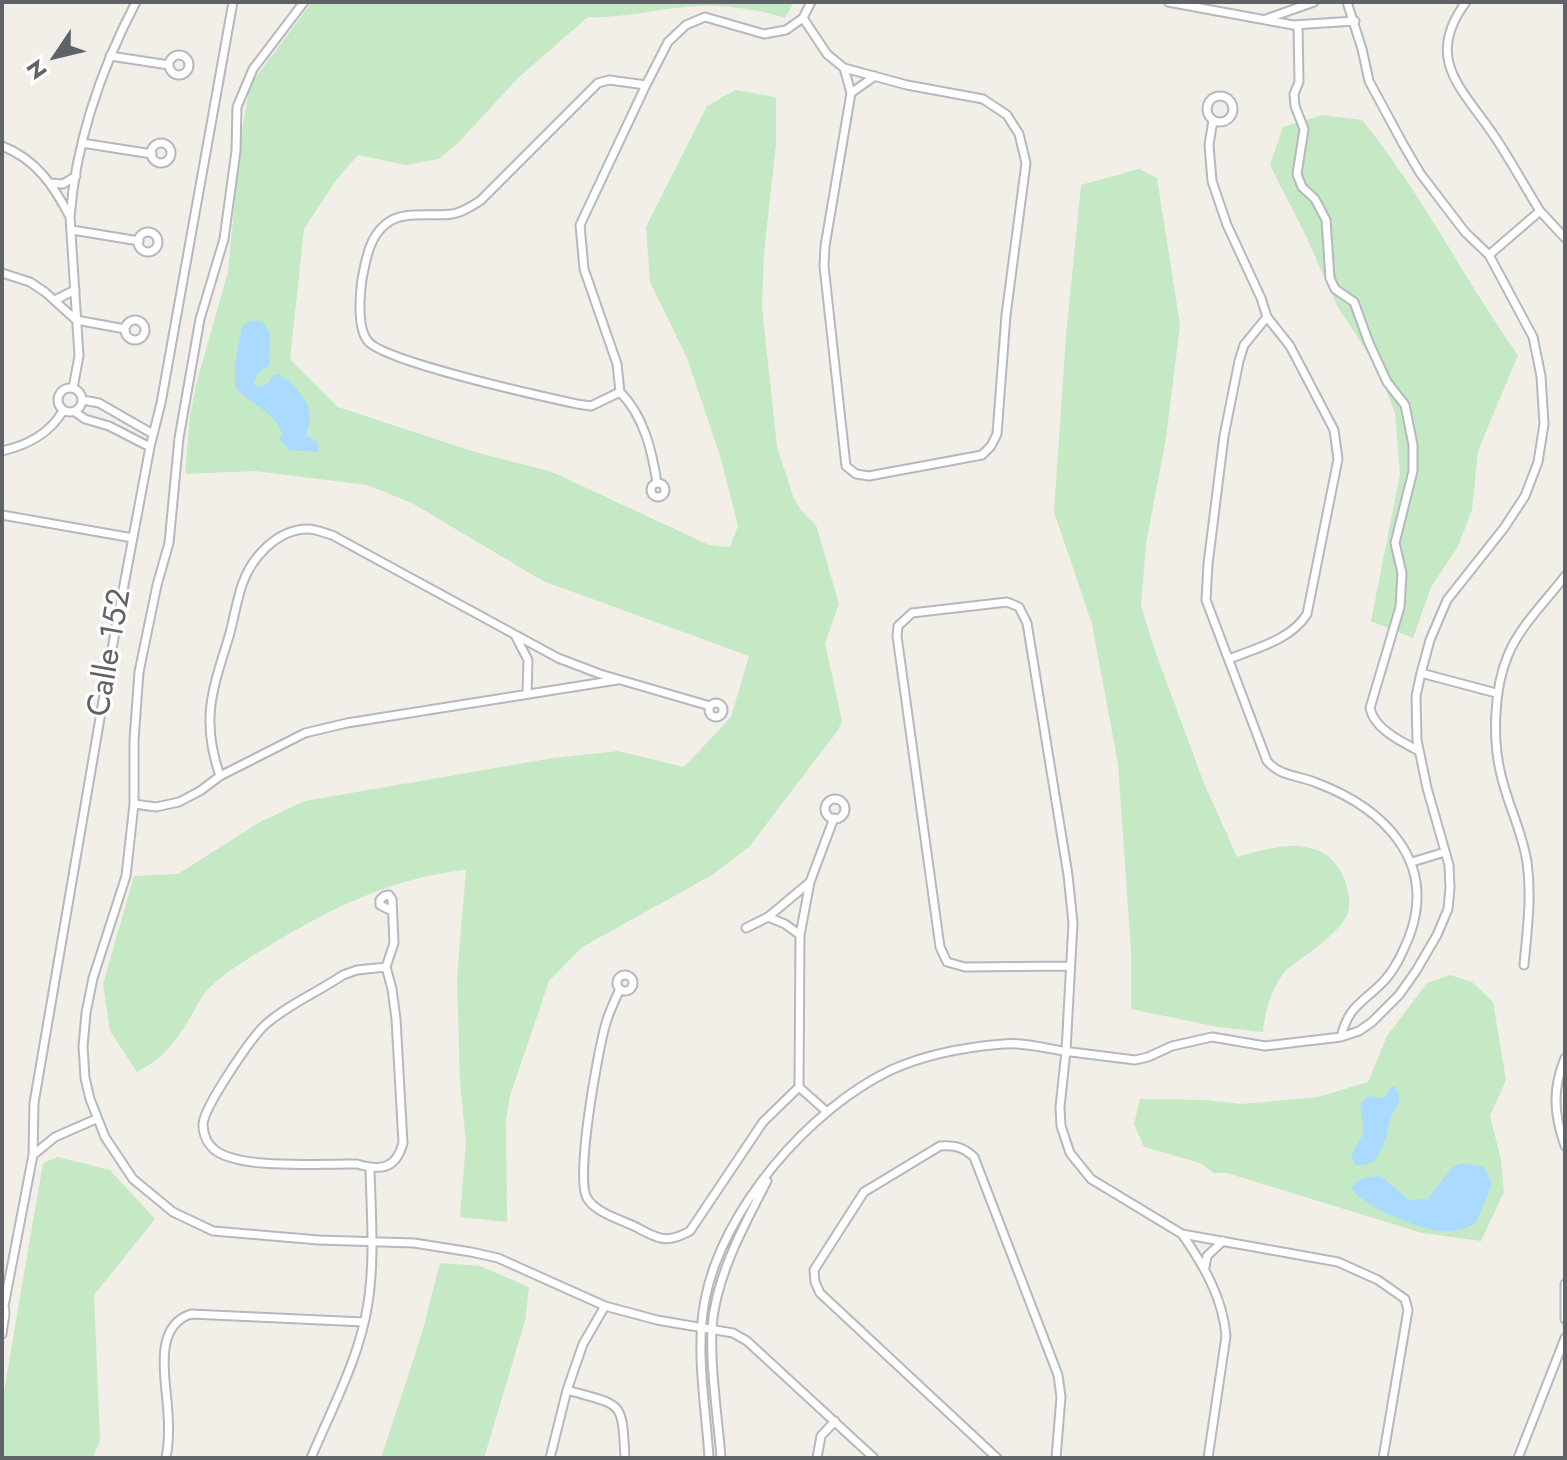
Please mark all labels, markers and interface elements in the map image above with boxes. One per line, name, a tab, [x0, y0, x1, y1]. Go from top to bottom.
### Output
north arrow	[16, 16, 96, 96]
text: N	[18, 53, 54, 86]
street label: Calle 152	[81, 586, 141, 720]

